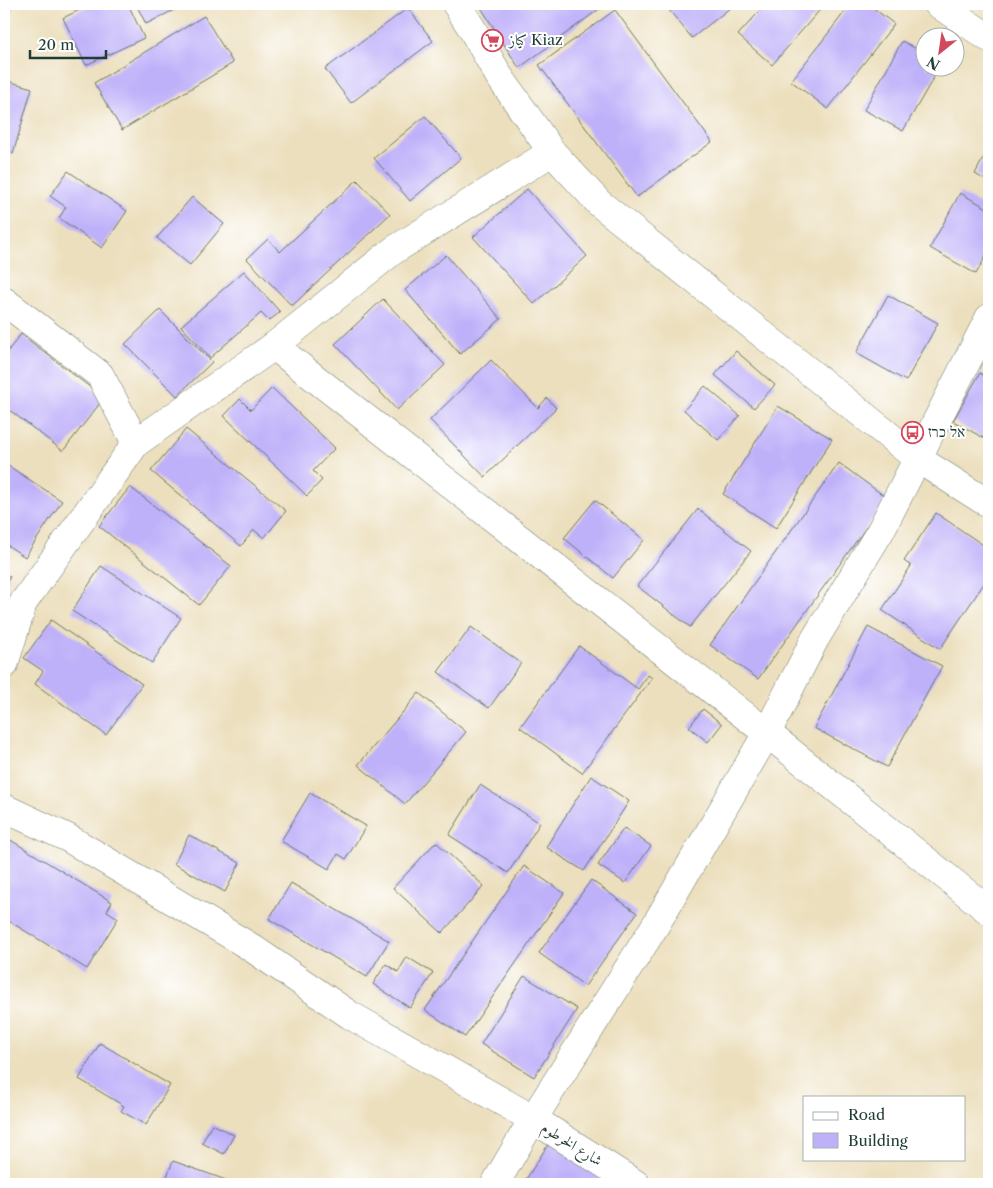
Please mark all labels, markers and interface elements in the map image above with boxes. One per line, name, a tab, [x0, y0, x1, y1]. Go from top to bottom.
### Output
scale bar	[30, 28, 106, 60]
supermarket icon: كياز Kiaz	[481, 28, 505, 52]
north arrow	[916, 28, 966, 78]
place label: كياز Kiaz	[507, 30, 563, 49]
text: 20 m	[38, 35, 74, 54]
text: N	[924, 52, 943, 74]
bus stop icon: אל כרז	[900, 420, 924, 444]
place label: אל כרז	[928, 422, 965, 441]
legend	[803, 1096, 966, 1160]
text: Road	[848, 1105, 885, 1124]
street label: شارع الخرطوم	[536, 1117, 606, 1173]
text: Building	[848, 1131, 908, 1150]

